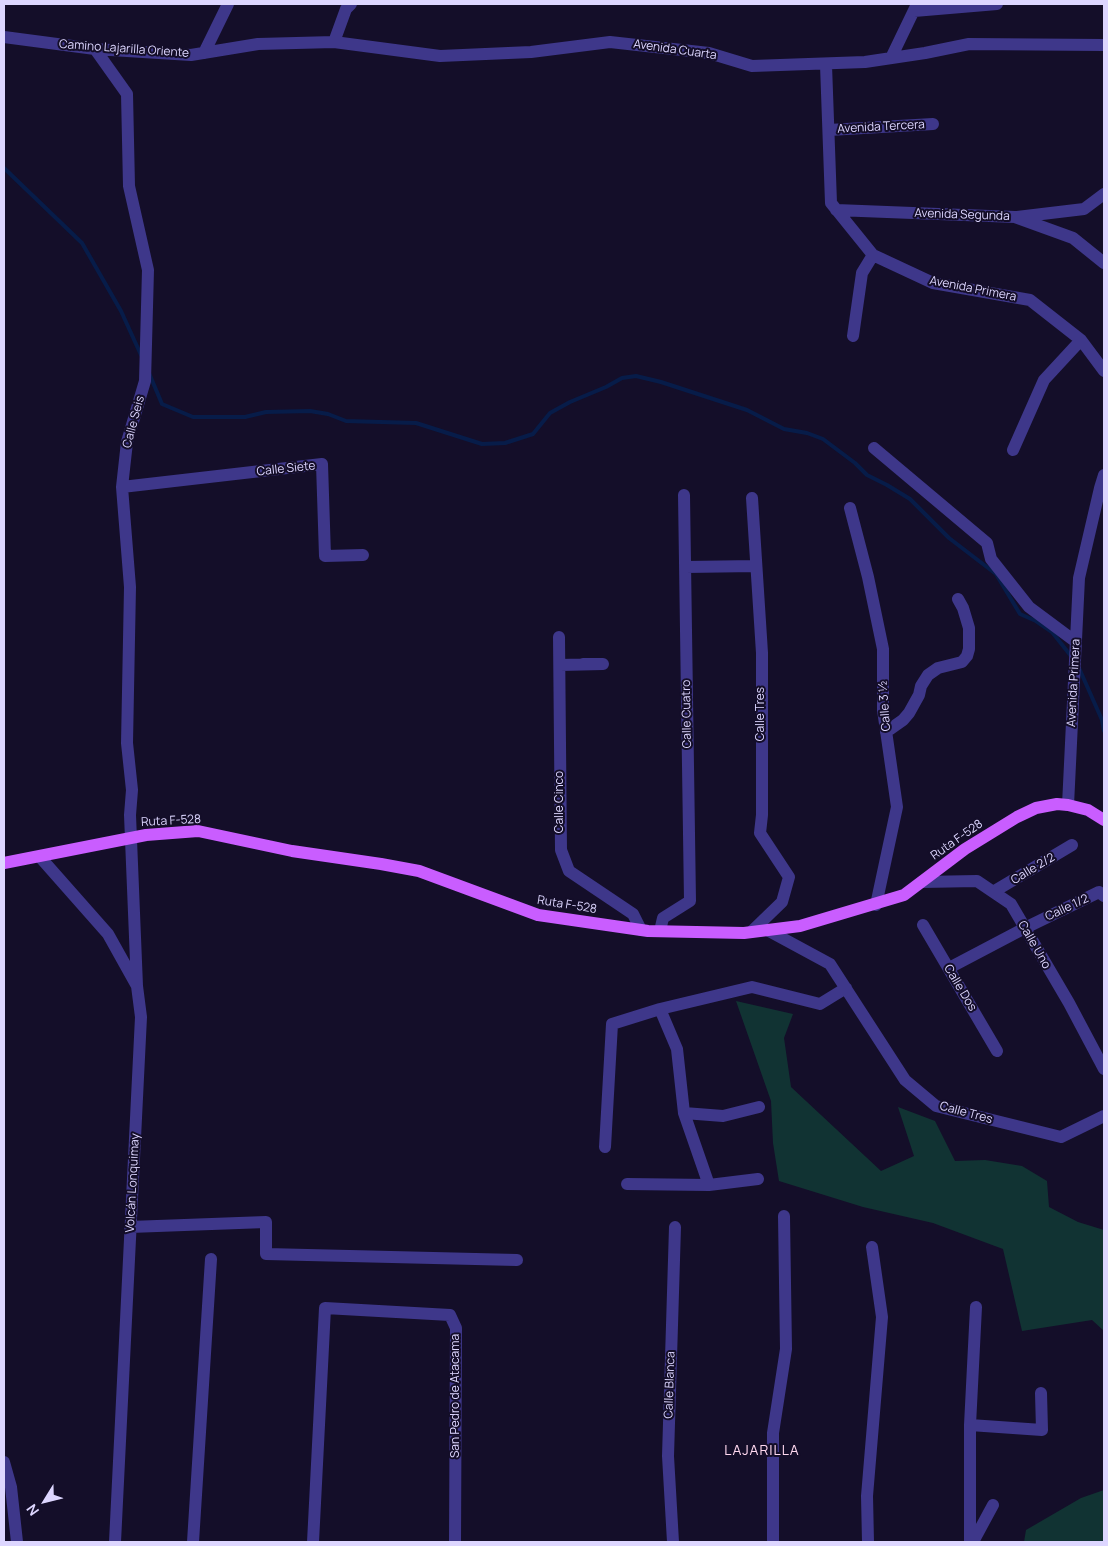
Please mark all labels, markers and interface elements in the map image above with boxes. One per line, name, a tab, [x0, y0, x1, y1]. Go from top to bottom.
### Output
street label: Camino Lajarilla Oriente	[58, 37, 190, 61]
street label: Avenida Cuarta	[632, 37, 718, 63]
street label: Avenida Tercera	[837, 118, 925, 136]
street label: Avenida Segunda	[914, 206, 1010, 224]
street label: Avenida Primera	[928, 274, 1018, 304]
street label: Calle Seis	[120, 394, 148, 450]
street label: Calle Siete	[256, 459, 316, 479]
street label: Avenida Primera	[1065, 639, 1083, 727]
street label: Calle Cuatro	[679, 679, 695, 749]
street label: Calle 3 ½	[876, 680, 894, 732]
street label: Calle Tres	[754, 687, 768, 741]
street label: Calle Cinco	[553, 771, 567, 833]
street label: Ruta F-528	[141, 812, 201, 830]
street label: Ruta F-528	[928, 817, 986, 863]
street label: Calle 2/2	[1008, 850, 1058, 888]
street label: Calle 1/2	[1043, 892, 1091, 924]
street label: Ruta F-528	[536, 893, 598, 917]
street label: Calle Uno	[1015, 919, 1053, 971]
street label: Calle Dos	[941, 962, 979, 1014]
street label: Calle Tres	[938, 1099, 994, 1127]
street label: Volcán Lonquimay	[123, 1133, 143, 1233]
street label: San Pedro de Atacama	[449, 1334, 463, 1458]
street label: Calle Blanca	[662, 1351, 678, 1419]
district label: LAJARILLA	[723, 1443, 801, 1459]
north arrow	[20, 1476, 70, 1526]
text: N	[22, 1500, 43, 1520]

